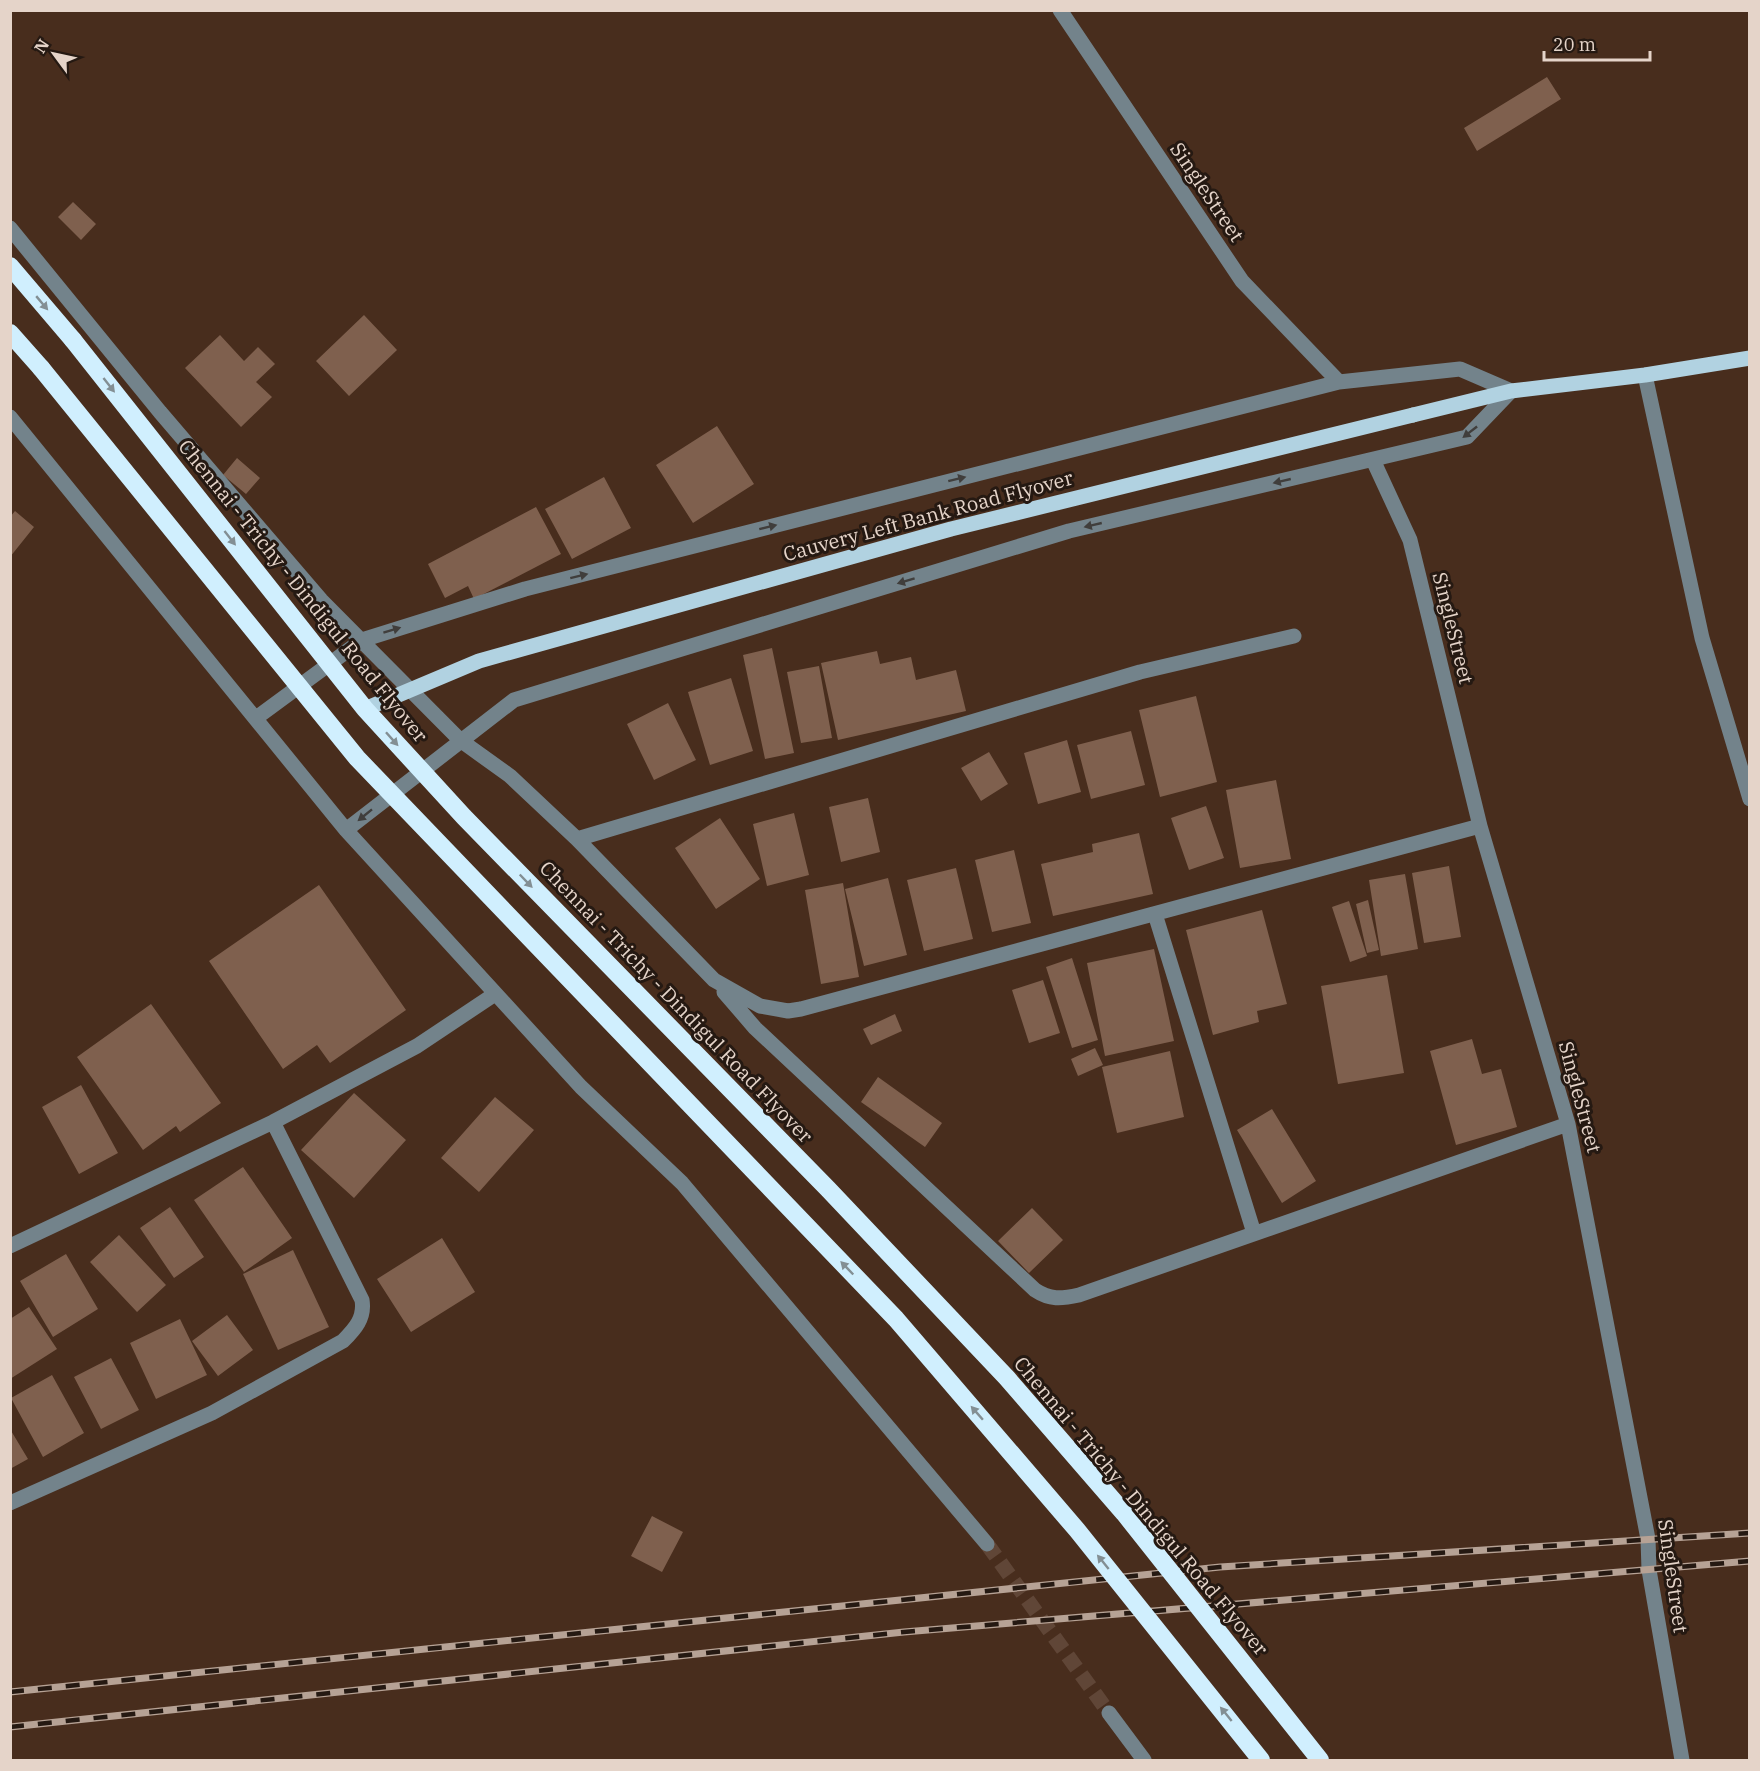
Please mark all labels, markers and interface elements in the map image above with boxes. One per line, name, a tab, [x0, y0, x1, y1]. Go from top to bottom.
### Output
north arrow	[24, 24, 84, 84]
scale bar	[1544, 24, 1650, 62]
text: 20 m	[1553, 33, 1596, 56]
text: N	[30, 35, 53, 57]
street label: SingleStreet	[1164, 137, 1251, 247]
one-way arrow	[35, 295, 48, 311]
one-way arrow	[103, 378, 115, 393]
one-way arrow	[1462, 426, 1478, 438]
street label: Chennai - Trichy - Dindigul Road Flyover	[173, 434, 434, 748]
street label: Cauvery Left Bank Road Flyover	[780, 464, 1076, 567]
one-way arrow	[948, 474, 966, 484]
one-way arrow	[1273, 476, 1292, 486]
one-way arrow	[1083, 521, 1102, 531]
one-way arrow	[759, 522, 777, 532]
one-way arrow	[223, 531, 235, 546]
street label: SingleStreet	[1427, 569, 1480, 687]
one-way arrow	[570, 570, 588, 580]
one-way arrow	[897, 577, 915, 586]
one-way arrow	[383, 625, 401, 635]
one-way arrow	[385, 731, 398, 746]
one-way arrow	[357, 809, 373, 822]
street label: Chennai - Trichy - Dindigul Road Flyover	[534, 855, 819, 1149]
one-way arrow	[519, 873, 533, 888]
street label: SingleStreet	[1553, 1038, 1608, 1156]
one-way arrow	[840, 1261, 854, 1276]
street label: Chennai - Trichy - Dindigul Road Flyover	[1008, 1351, 1275, 1661]
one-way arrow	[971, 1406, 984, 1421]
street label: SingleStreet	[1652, 1517, 1695, 1634]
one-way arrow	[1097, 1554, 1110, 1570]
one-way arrow	[1219, 1706, 1232, 1722]

